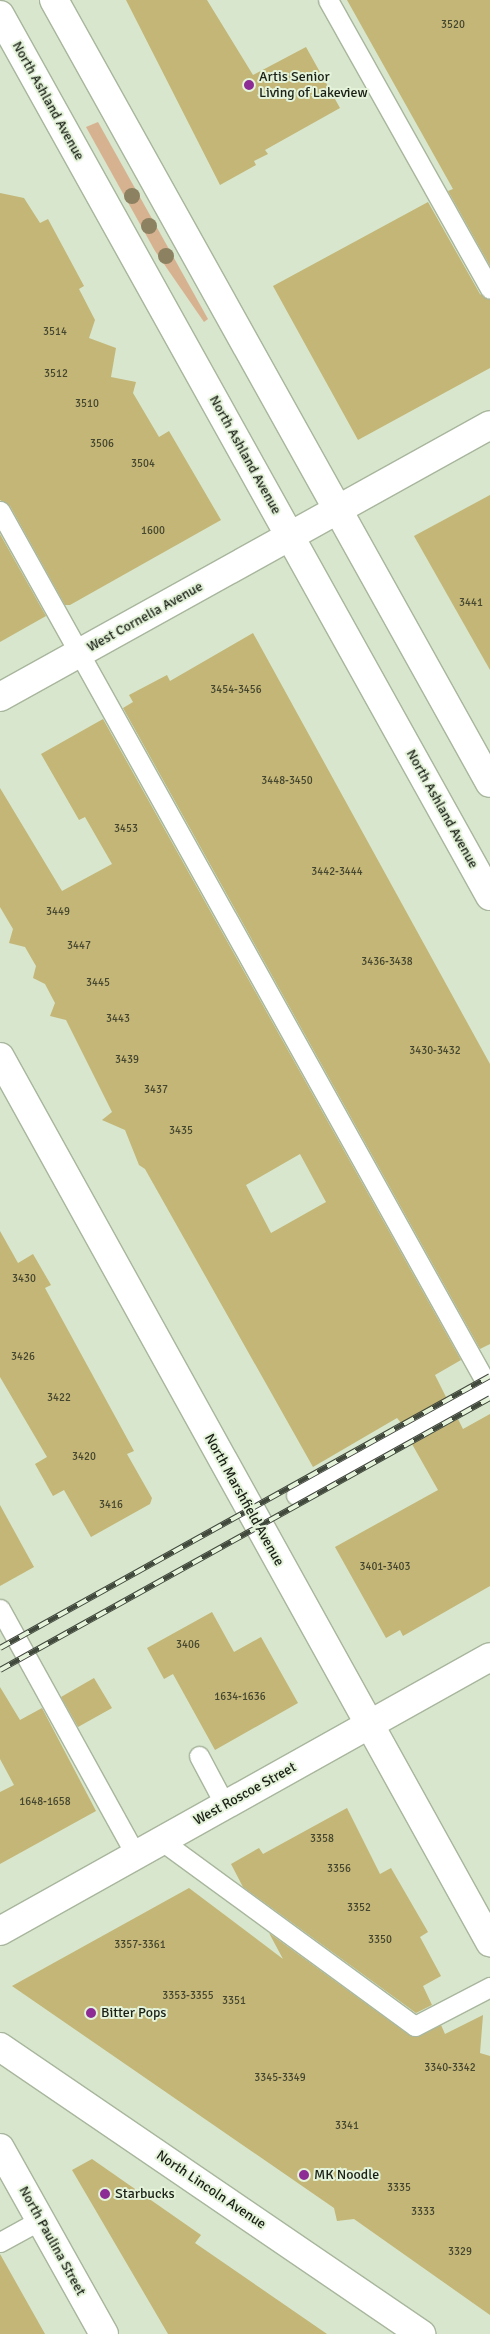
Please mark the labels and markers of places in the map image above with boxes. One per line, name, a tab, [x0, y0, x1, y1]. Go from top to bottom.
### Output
place label: Artis Senior Living of Lakeview	[259, 69, 368, 102]
marker: Artis Senior Living of Lakeview	[243, 79, 255, 91]
place label: Bitter Pops	[101, 2005, 166, 2021]
marker: Bitter Pops	[85, 2007, 97, 2019]
place label: MK Noodle	[314, 2167, 379, 2183]
marker: MK Noodle	[298, 2169, 310, 2181]
place label: Starbucks	[115, 2186, 175, 2202]
marker: Starbucks	[99, 2188, 111, 2200]

